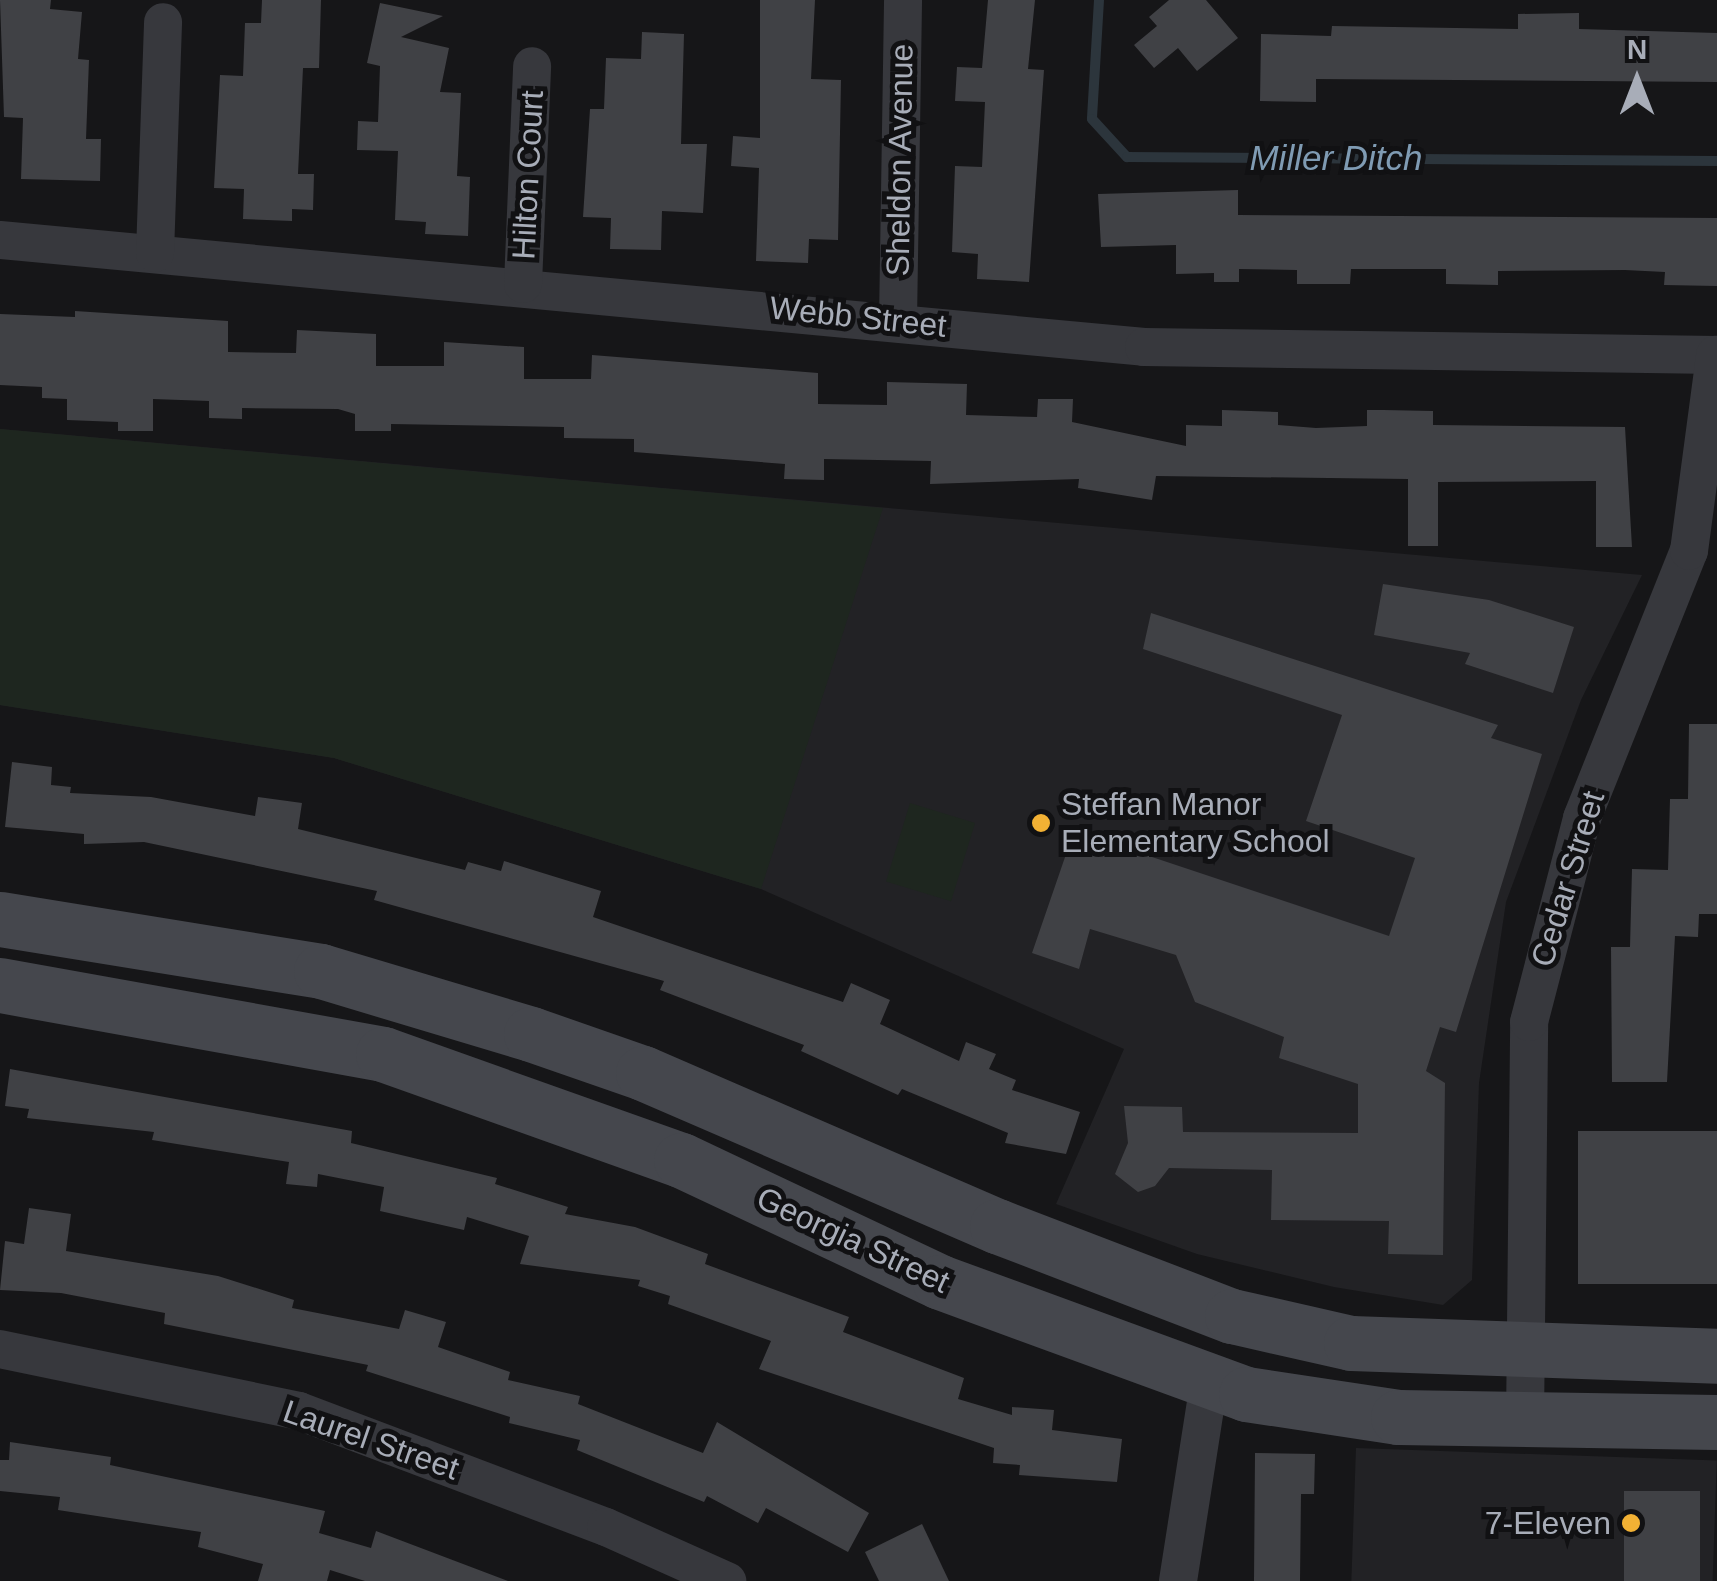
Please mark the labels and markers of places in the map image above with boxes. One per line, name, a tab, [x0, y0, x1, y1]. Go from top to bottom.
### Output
place label: Steffan Manor Elementary School	[1061, 786, 1330, 861]
marker: Steffan Manor Elementary School	[1030, 812, 1052, 834]
place label: 7-Eleven	[1485, 1504, 1611, 1542]
marker: 7-Eleven	[1620, 1512, 1642, 1534]

